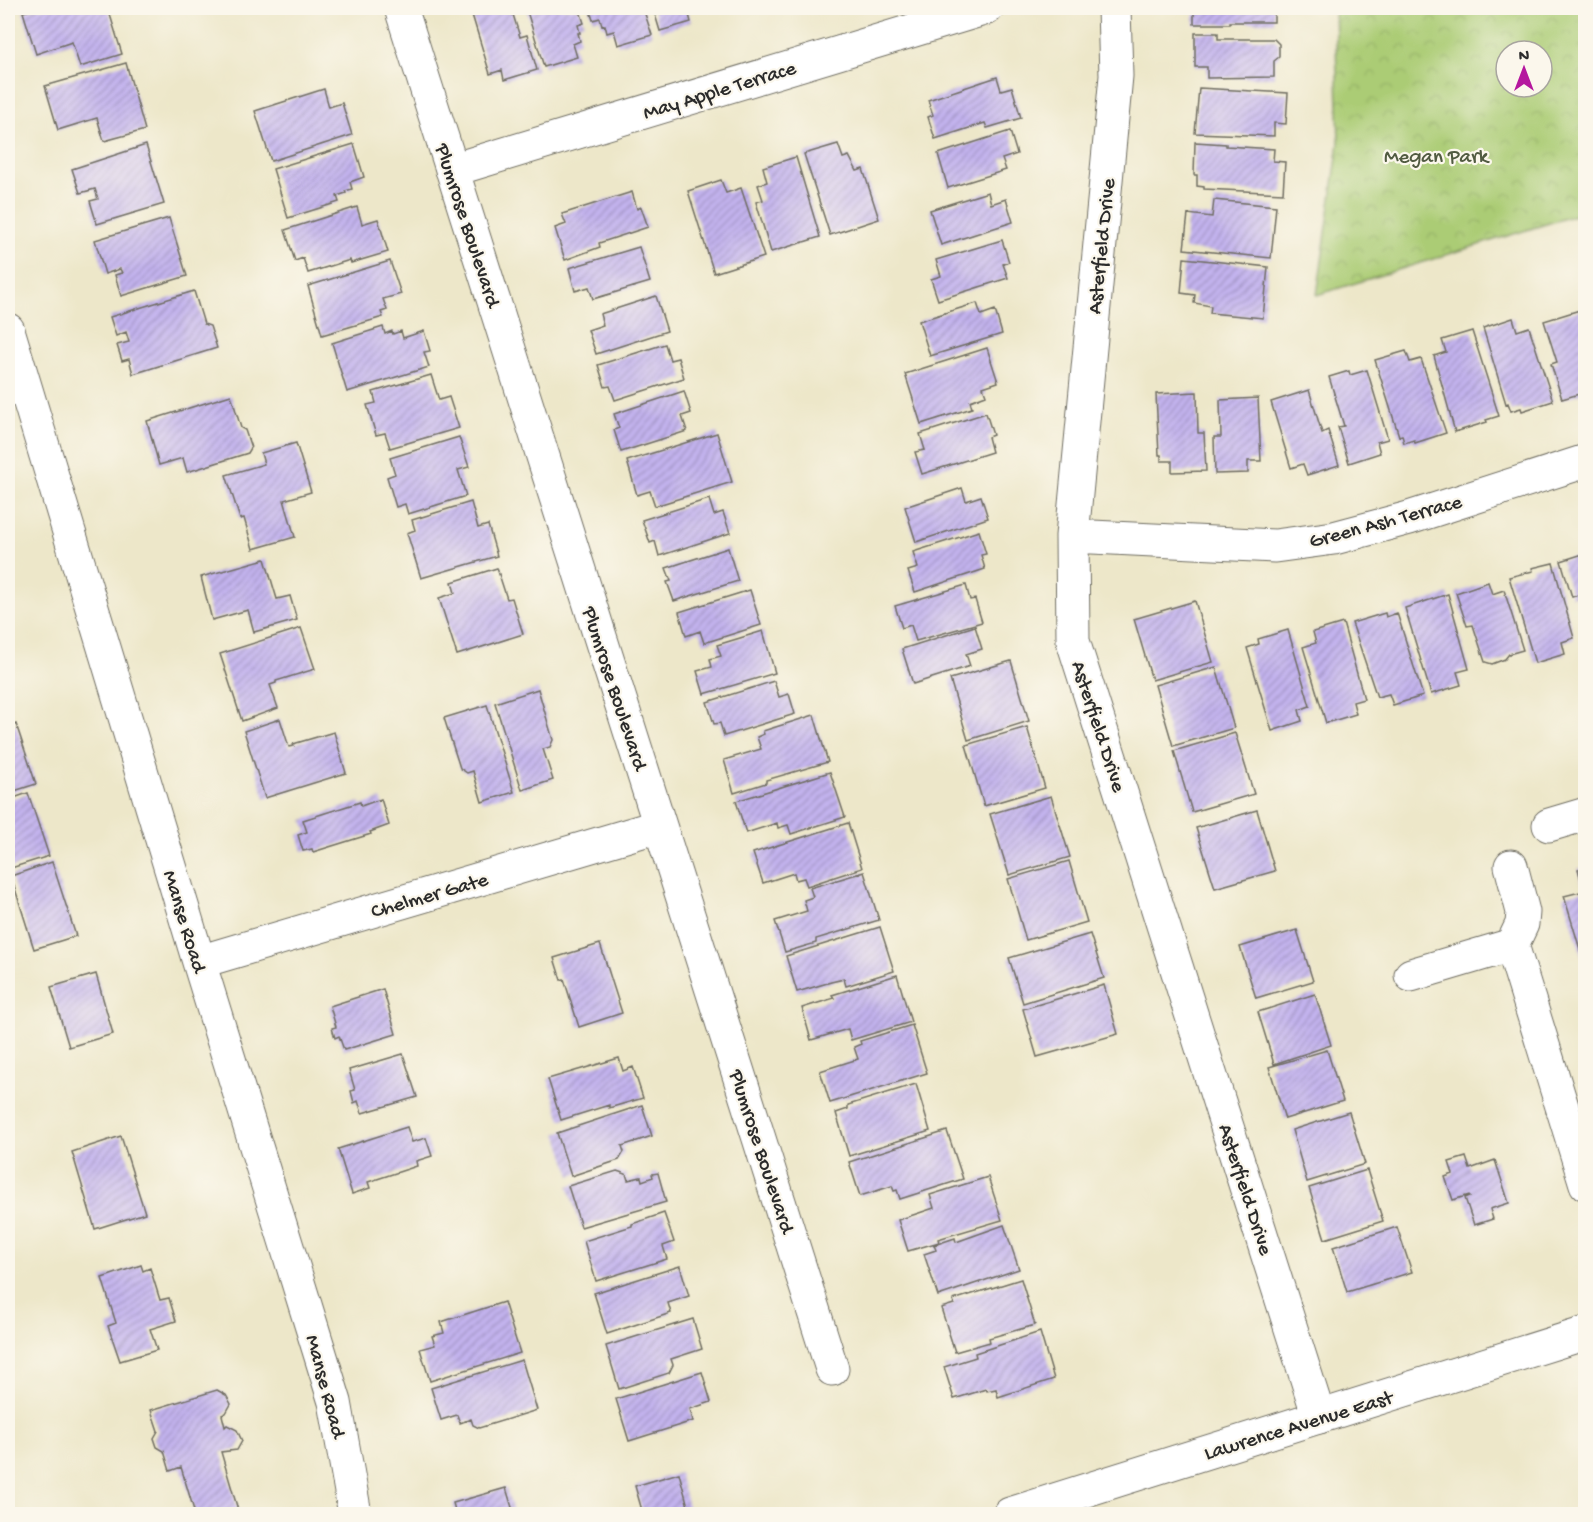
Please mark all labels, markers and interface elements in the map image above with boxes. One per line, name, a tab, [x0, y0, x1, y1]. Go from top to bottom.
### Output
north arrow	[1494, 39, 1554, 99]
text: N	[1519, 48, 1530, 67]
street label: May Apple Terrace	[641, 57, 801, 127]
street label: Plumrose Boulevard	[427, 140, 504, 313]
park label: Megan Park	[1384, 146, 1491, 171]
street label: Asterfield Drive	[1084, 176, 1123, 316]
street label: Green Ash Terrace	[1307, 491, 1466, 556]
street label: Plumrose Boulevard	[574, 603, 651, 776]
street label: Asterfield Drive	[1064, 658, 1130, 797]
street label: Manse Road	[155, 868, 211, 978]
street label: Chelmer Gate	[369, 868, 492, 926]
street label: Plumrose Boulevard	[721, 1066, 798, 1239]
street label: Asterfield Drive	[1211, 1121, 1277, 1260]
street label: Manse Road	[298, 1333, 350, 1443]
street label: Lawrence Avenue East	[1202, 1386, 1399, 1468]

